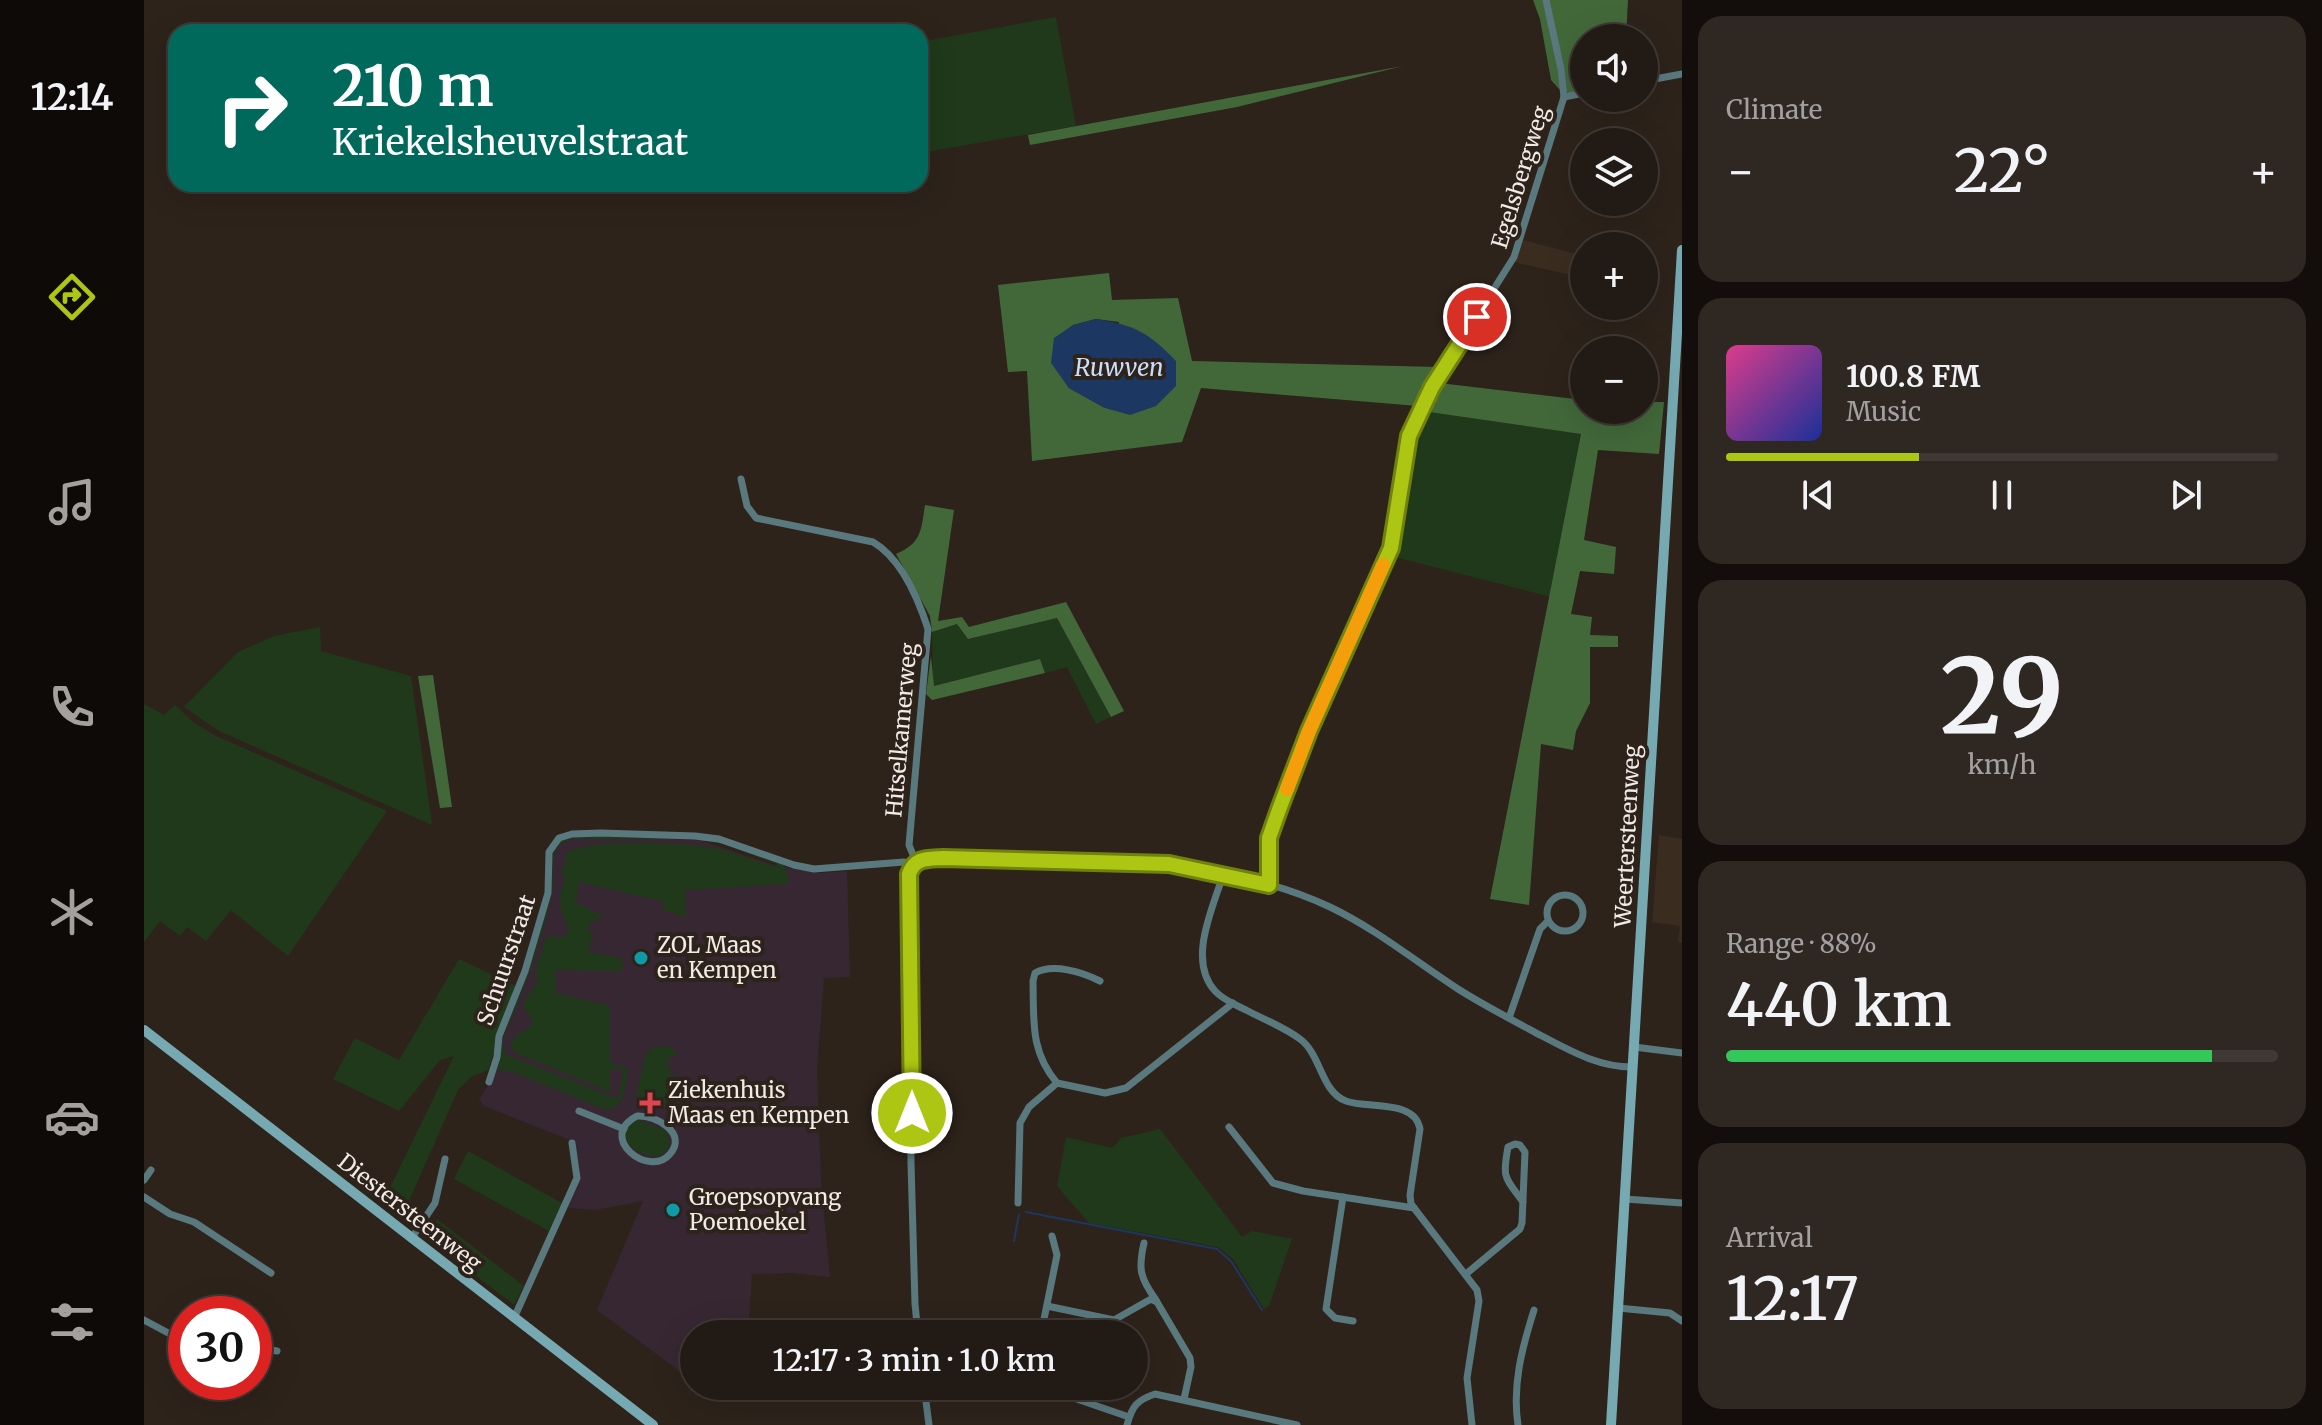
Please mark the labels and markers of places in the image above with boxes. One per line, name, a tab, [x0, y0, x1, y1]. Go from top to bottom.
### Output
pin	[1443, 283, 1511, 351]
place label: ZOL Maas en Kempen	[657, 931, 777, 984]
marker: ZOL Maas en Kempen	[632, 949, 650, 967]
place label: Ziekenhuis Maas en Kempen	[668, 1076, 850, 1129]
marker: Ziekenhuis Maas en Kempen	[639, 1092, 661, 1114]
place label: Groepsopvang Poemoekel	[689, 1183, 841, 1236]
marker: Groepsopvang Poemoekel	[664, 1201, 682, 1219]

